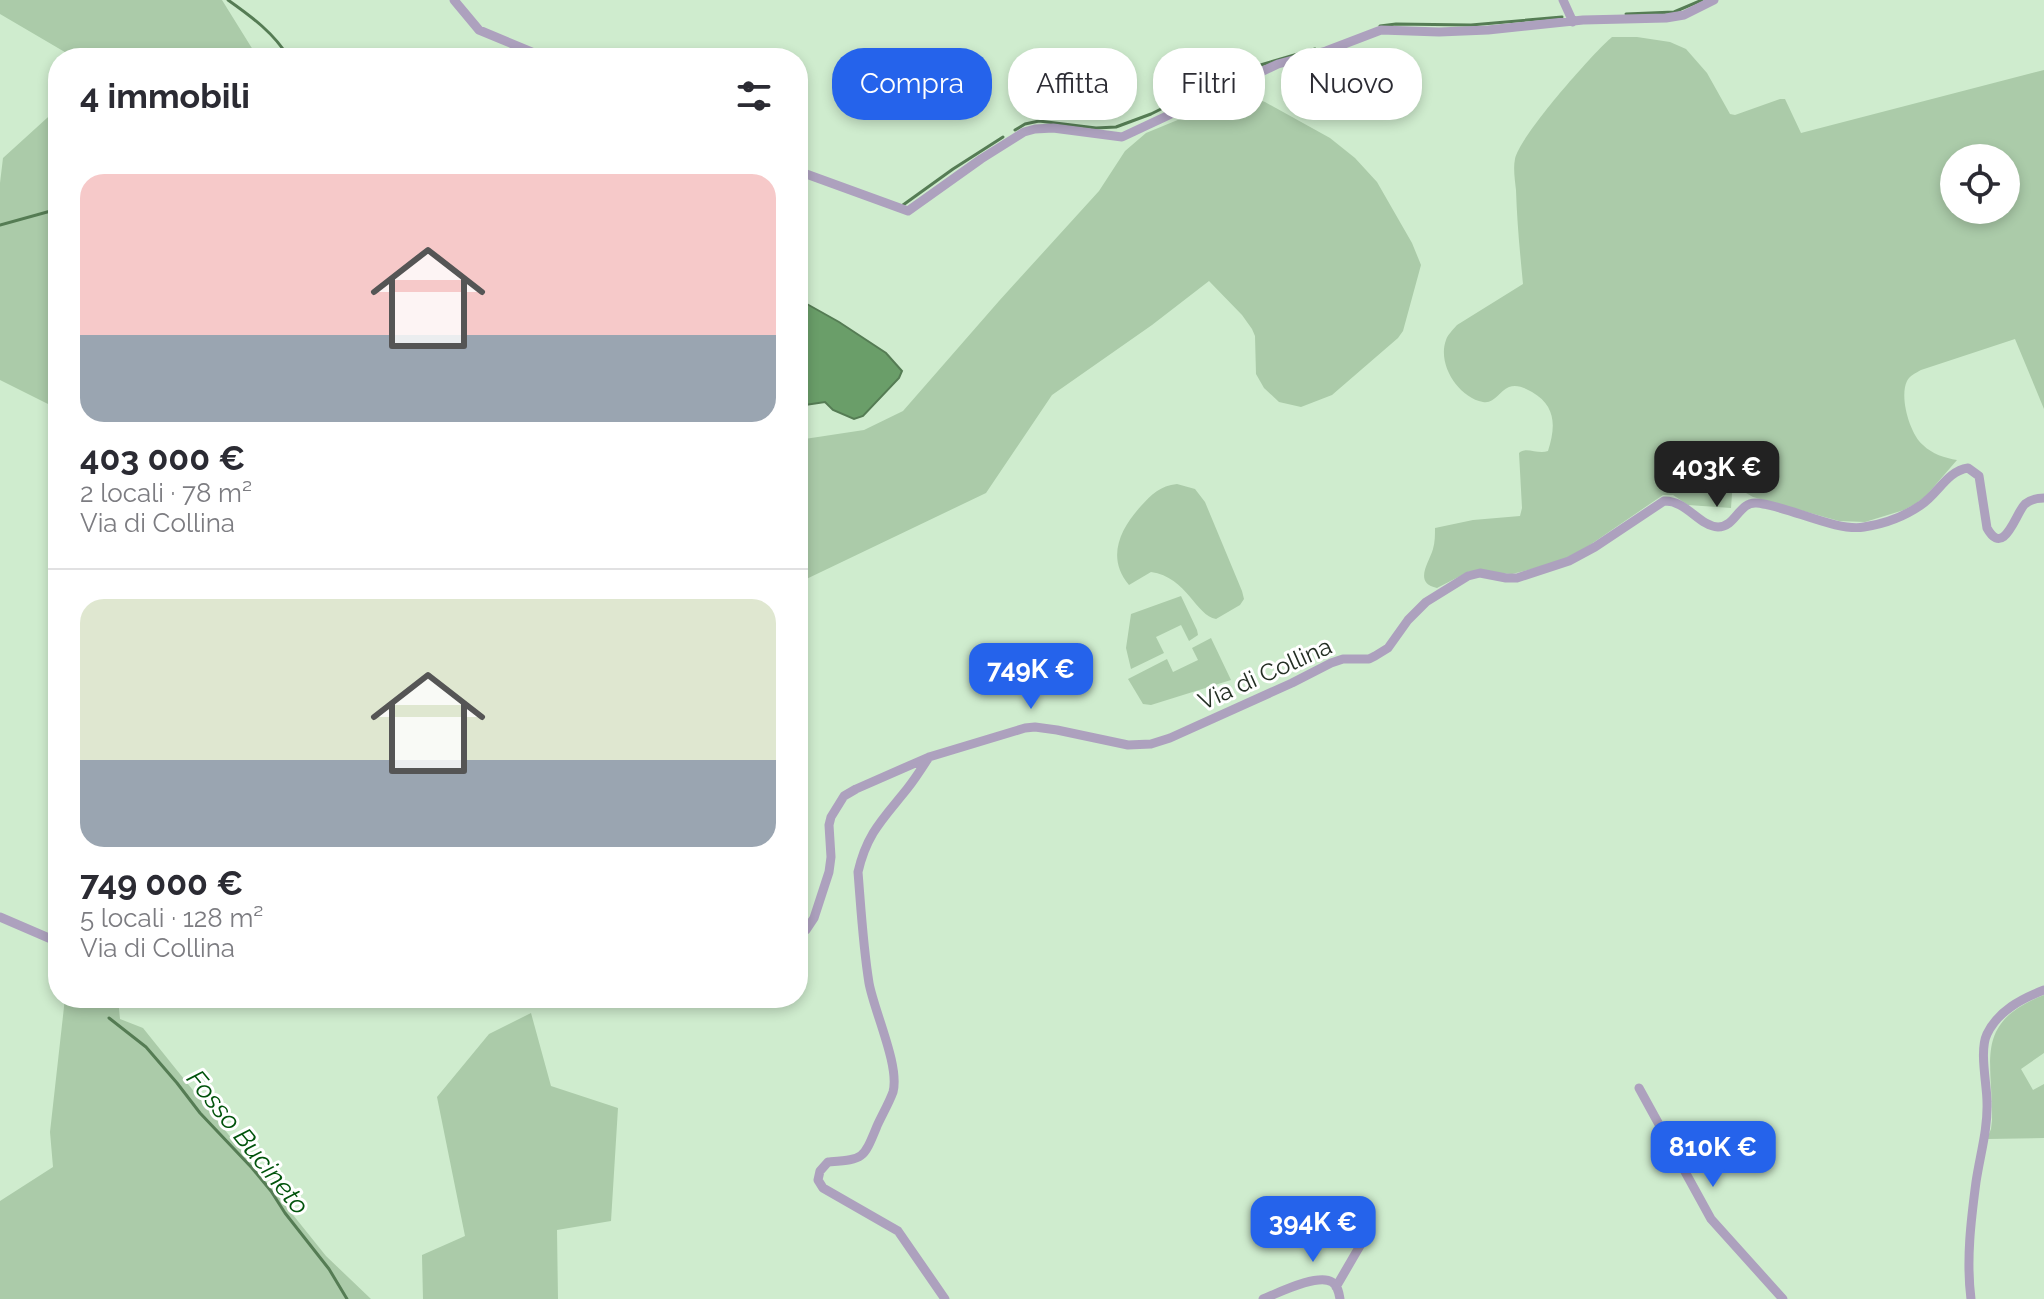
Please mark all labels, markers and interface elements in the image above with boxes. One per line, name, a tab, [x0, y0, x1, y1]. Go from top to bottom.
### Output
chip: Compra	[832, 48, 992, 120]
chip: Affitta	[1008, 48, 1137, 120]
chip: Filtri	[1153, 48, 1265, 120]
chip: Nuovo	[1281, 48, 1422, 120]
icon: filters	[732, 74, 776, 118]
text: 4 immobili	[80, 76, 250, 116]
map controls	[1940, 144, 2020, 224]
button: locate	[1940, 144, 2020, 224]
icon: home	[356, 226, 500, 370]
text: 403 000 €	[80, 438, 245, 478]
pin: 403K €	[1652, 441, 1782, 509]
text: 403K €	[1672, 452, 1762, 482]
text: 2 locali · 78 m²	[80, 478, 252, 508]
text: Via di Collina	[80, 508, 235, 538]
street label: Via di Collina	[1194, 631, 1336, 716]
pin: 749K €	[966, 643, 1096, 711]
icon: home	[356, 651, 500, 795]
text: 749K €	[987, 654, 1075, 684]
text: 749 000 €	[80, 863, 243, 903]
text: 5 locali · 128 m²	[80, 903, 263, 933]
text: Via di Collina	[80, 933, 235, 963]
water label: Fosso Bucineto	[181, 1064, 315, 1220]
pin: 810K €	[1648, 1121, 1778, 1189]
text: 810K €	[1669, 1132, 1757, 1162]
pin: 394K €	[1248, 1196, 1378, 1264]
text: 394K €	[1269, 1207, 1357, 1237]

